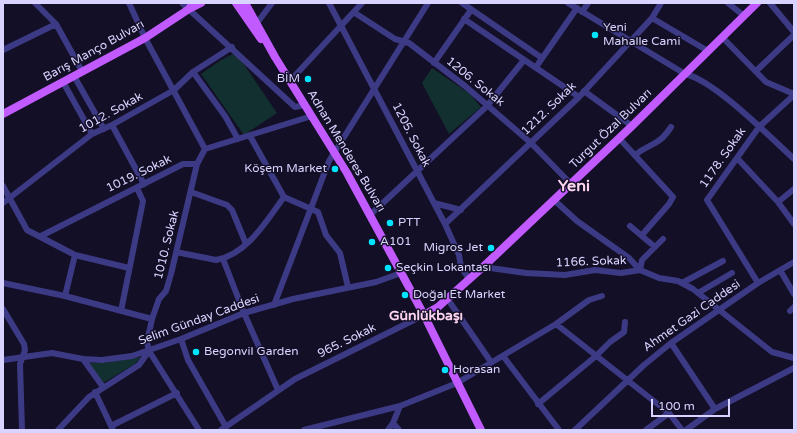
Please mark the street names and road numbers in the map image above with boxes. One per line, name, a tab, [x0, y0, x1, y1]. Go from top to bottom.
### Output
street label: Barış Manço Bulvarı	[41, 17, 147, 85]
street label: 1206. Sokak	[443, 54, 507, 110]
street label: 1212. Sokak	[519, 79, 579, 139]
street label: Turgut Özal Bulvarı	[567, 86, 655, 172]
street label: Adnan Menderes Bulvarı	[304, 87, 388, 215]
street label: 1012. Sokak	[77, 90, 145, 136]
street label: 1205. Sokak	[389, 100, 433, 170]
street label: 1178. Sokak	[697, 125, 749, 191]
street label: 1019. Sokak	[104, 152, 174, 196]
street label: 1010. Sokak	[151, 209, 183, 281]
street label: 1166. Sokak	[555, 254, 627, 270]
street label: Ahmet Gazi Caddesi	[641, 277, 743, 355]
street label: Selim Günday Caddesi	[137, 291, 261, 349]
street label: 965. Sokak	[315, 321, 379, 361]

